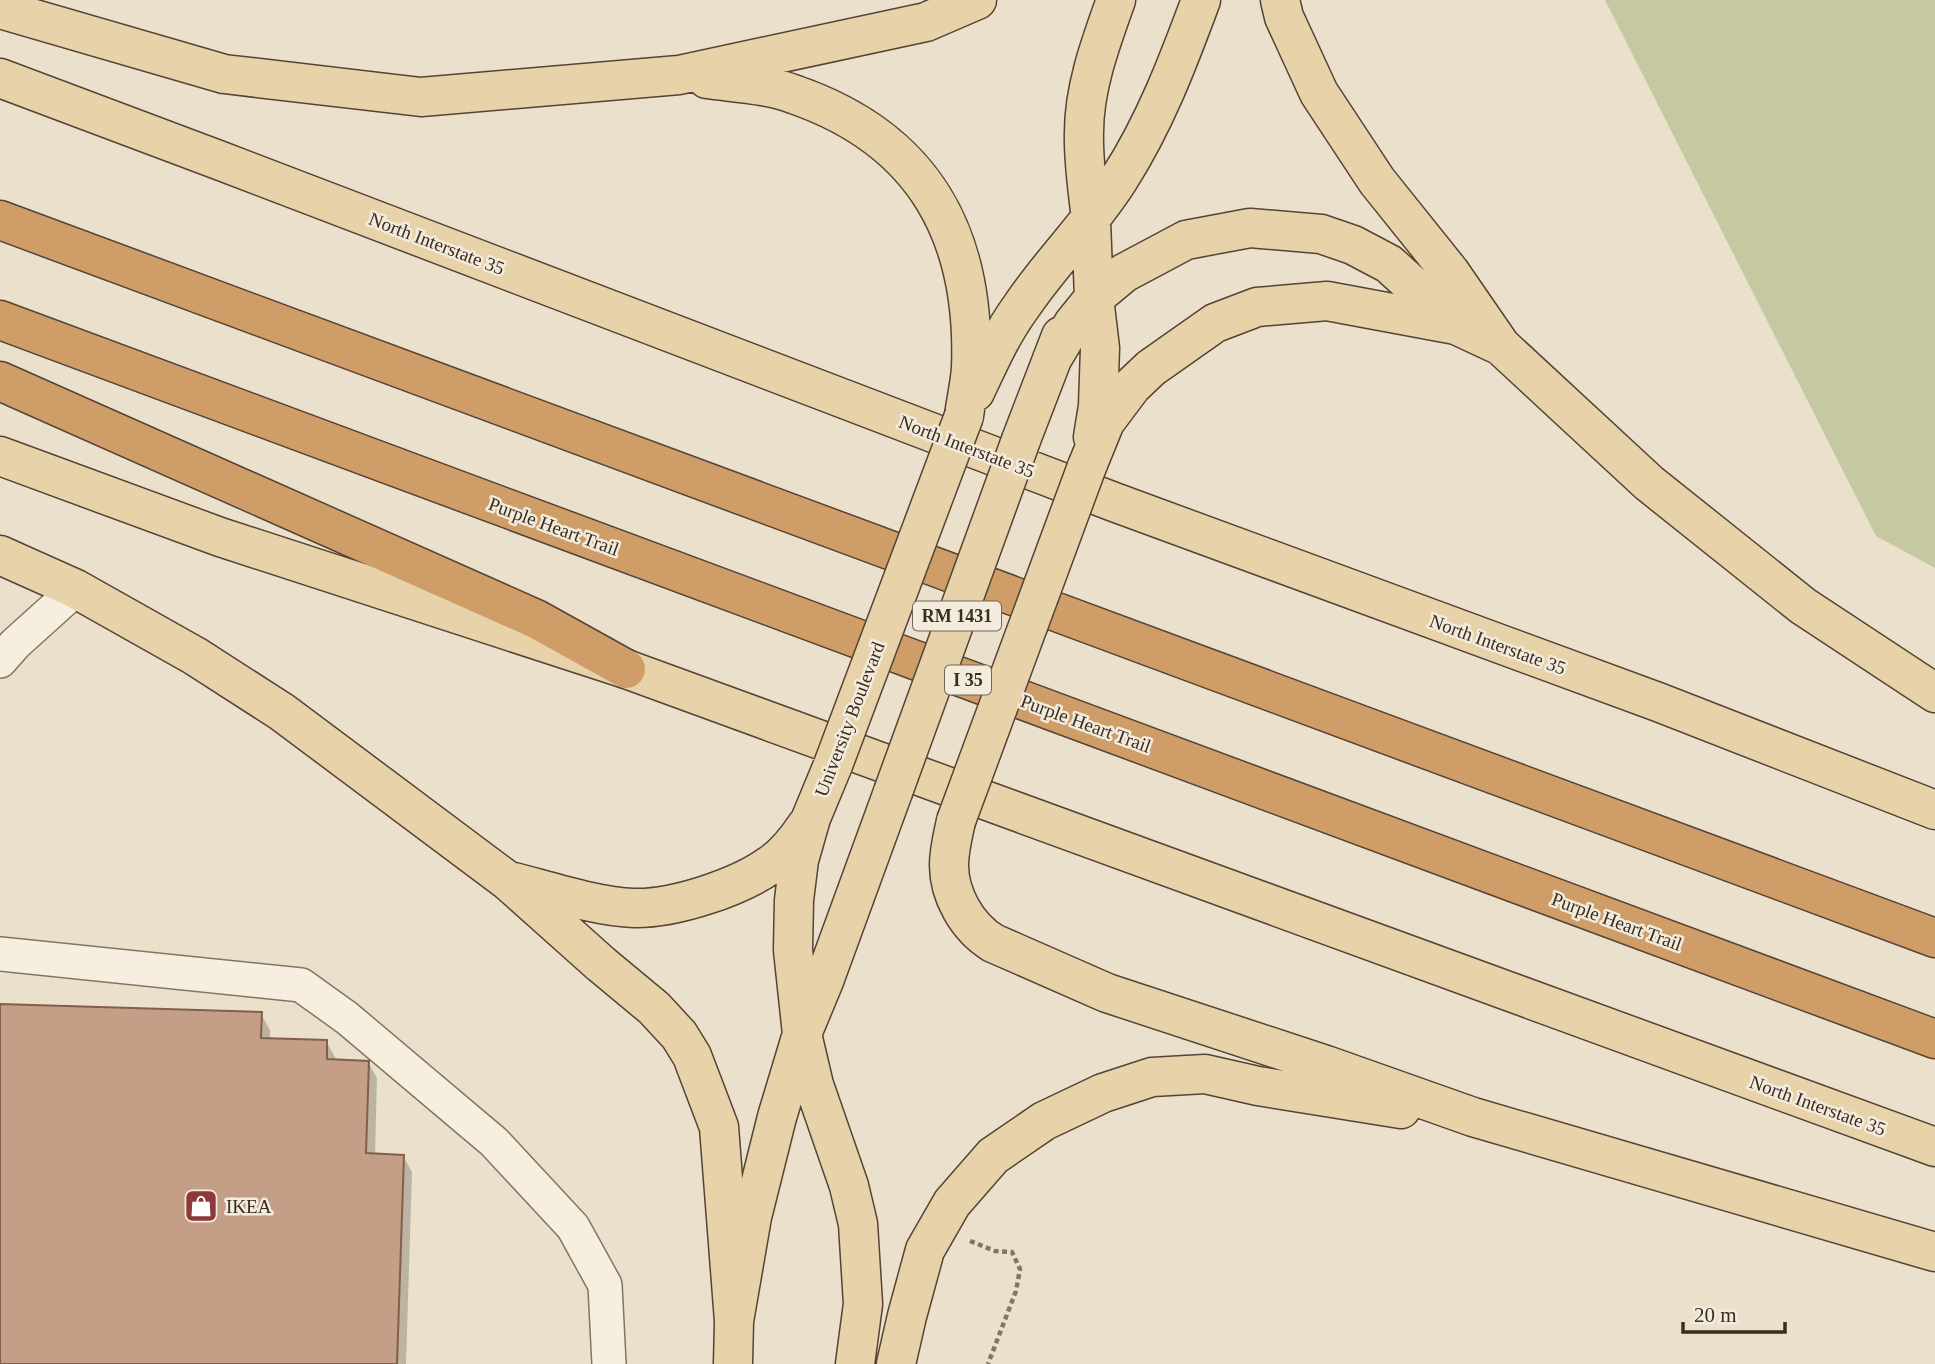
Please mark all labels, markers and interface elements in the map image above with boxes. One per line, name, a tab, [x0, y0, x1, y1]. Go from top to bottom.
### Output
street label: North Interstate 35	[366, 208, 508, 279]
street label: North Interstate 35	[896, 411, 1038, 482]
street label: Purple Heart Trail	[486, 493, 622, 560]
road number: RM 1431	[913, 602, 1001, 630]
street label: North Interstate 35	[1427, 610, 1569, 679]
street label: University Boulevard	[810, 638, 889, 800]
road number: I 35	[945, 666, 991, 694]
street label: Purple Heart Trail	[1018, 690, 1154, 757]
street label: Purple Heart Trail	[1549, 888, 1685, 955]
street label: North Interstate 35	[1747, 1071, 1889, 1140]
shop icon: IKEA	[182, 1187, 220, 1225]
place label: IKEA	[226, 1196, 272, 1217]
scale bar	[1683, 1290, 1784, 1334]
text: 20 m	[1694, 1303, 1737, 1327]

